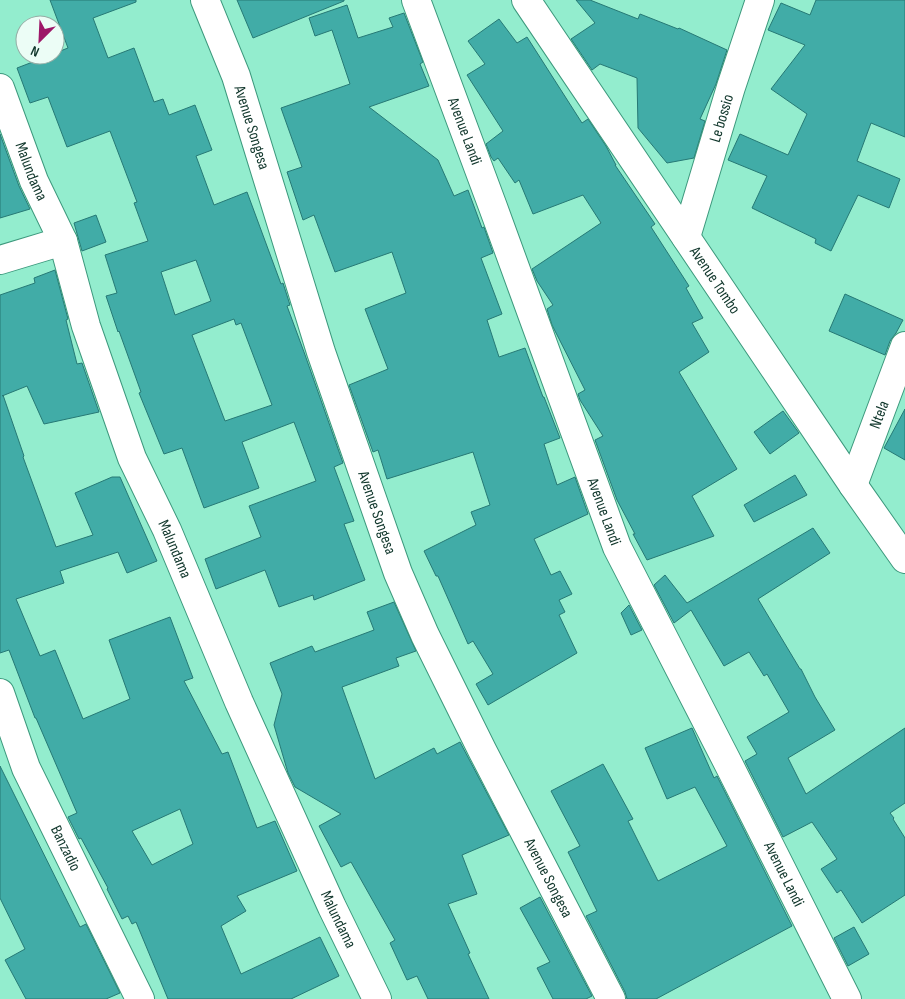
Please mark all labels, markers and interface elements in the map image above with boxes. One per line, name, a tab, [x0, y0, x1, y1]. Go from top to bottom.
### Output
north arrow	[15, 15, 65, 65]
text: N	[28, 42, 42, 61]
street label: Avenue Songesa	[230, 82, 274, 172]
street label: Le bossio	[705, 92, 738, 144]
street label: Avenue Landi	[443, 94, 486, 168]
street label: Malundama	[11, 139, 52, 204]
street label: Avenue Tombo	[685, 242, 744, 318]
street label: Ntela	[865, 398, 893, 431]
street label: Avenue Songesa	[353, 468, 400, 557]
street label: Avenue Landi	[583, 474, 625, 548]
street label: Malundama	[154, 517, 196, 581]
street label: Banzadio	[46, 822, 85, 874]
street label: Avenue Songesa	[519, 834, 577, 921]
street label: Avenue Landi	[759, 837, 808, 910]
street label: Malundama	[316, 888, 360, 951]

